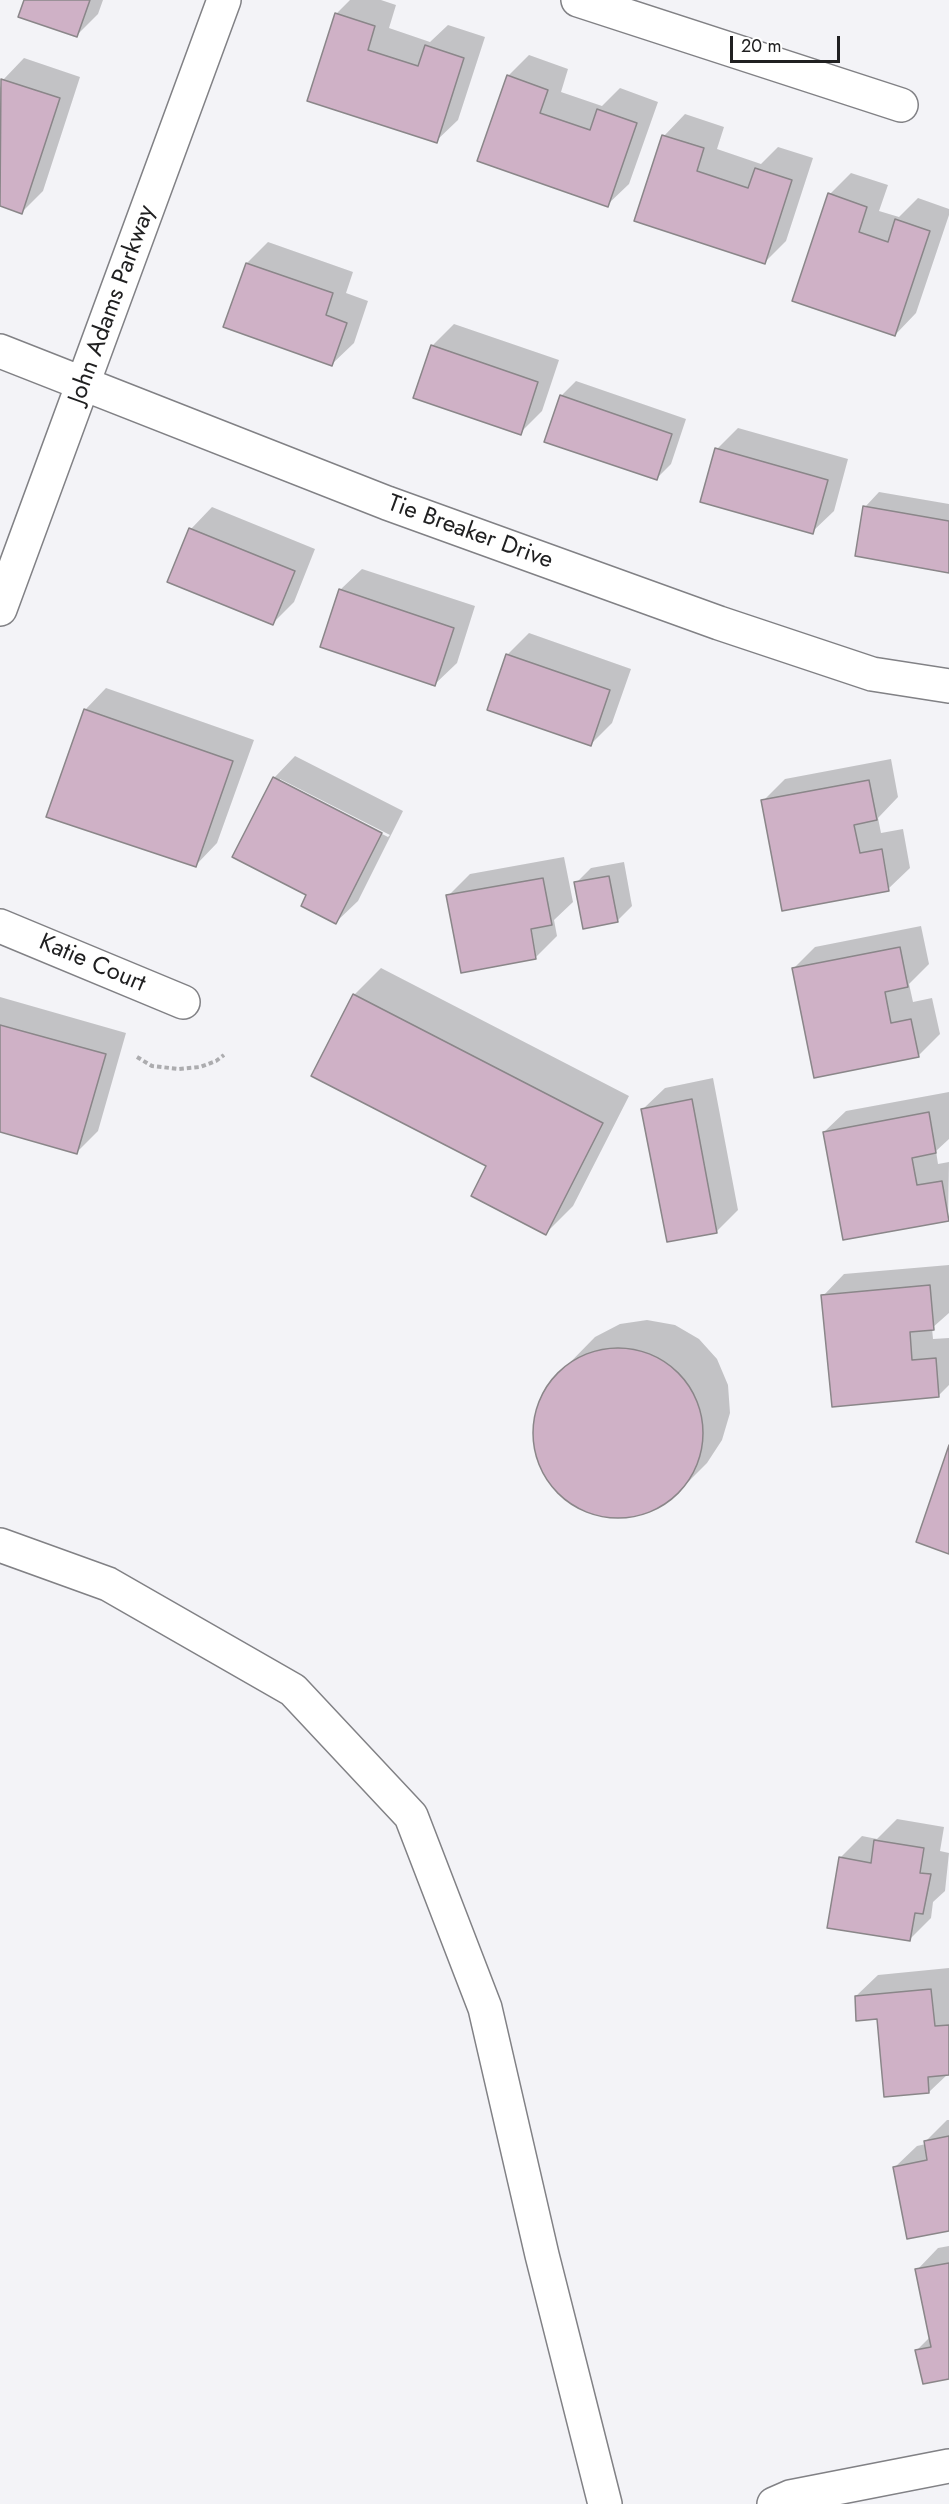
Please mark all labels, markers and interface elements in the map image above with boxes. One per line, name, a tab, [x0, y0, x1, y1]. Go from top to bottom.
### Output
scale bar	[733, 24, 842, 62]
text: 20 m	[741, 33, 781, 59]
street label: John Adams Parkway	[64, 202, 162, 408]
street label: Tie Breaker Drive	[384, 490, 556, 576]
street label: Katie Court	[34, 929, 150, 999]

